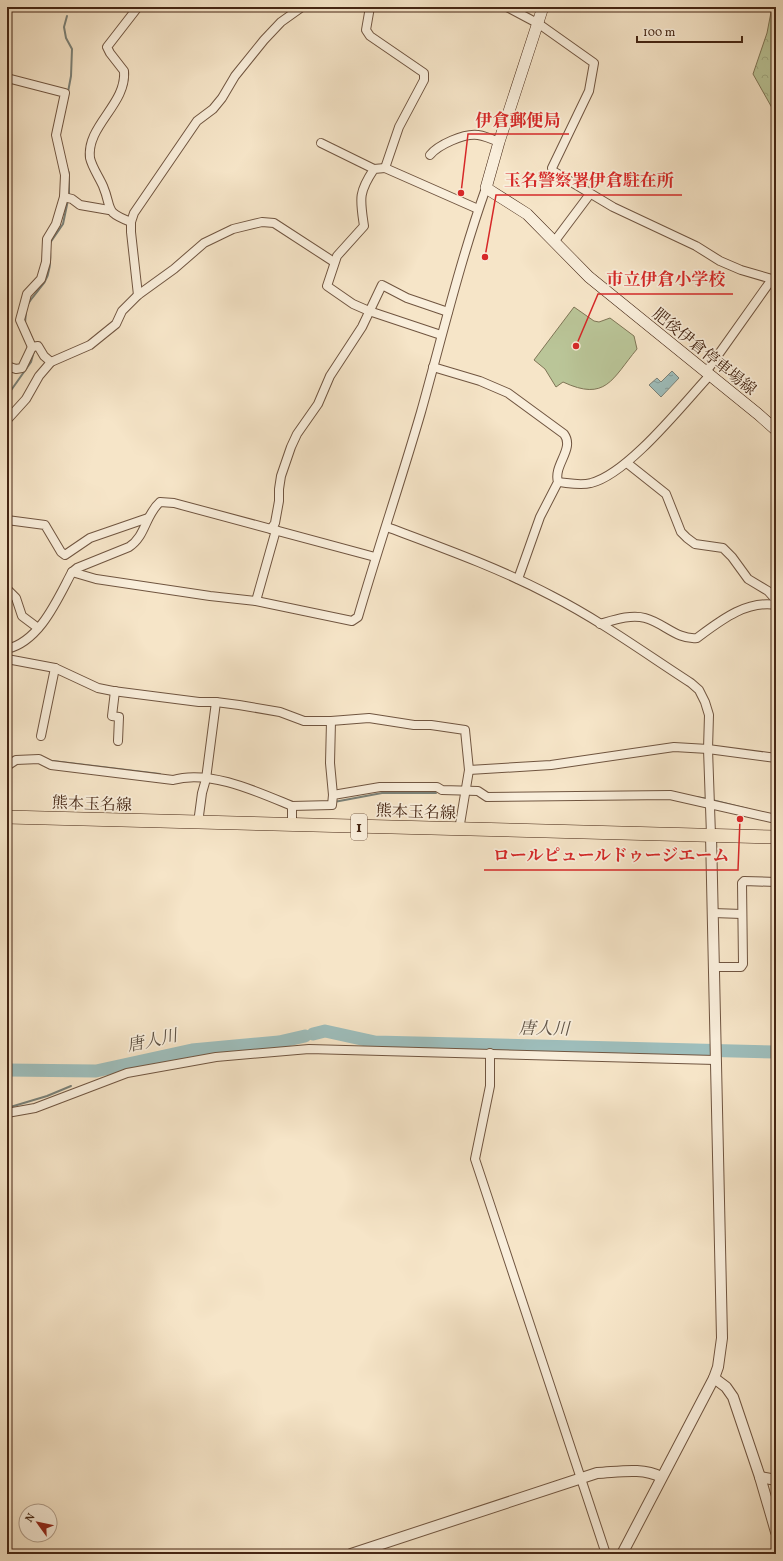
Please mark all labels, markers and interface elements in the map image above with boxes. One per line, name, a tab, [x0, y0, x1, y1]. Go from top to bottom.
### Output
scale bar	[637, 18, 742, 44]
text: 100 m	[643, 25, 676, 41]
callout: 伊倉郵便局	[468, 105, 569, 134]
text: 伊倉郵便局	[476, 110, 561, 133]
callout: 玉名警察署伊倉駐在所	[496, 166, 682, 195]
text: 玉名警察署伊倉駐在所	[504, 170, 674, 193]
callout: 市立伊倉小学校	[598, 265, 733, 294]
text: 市立伊倉小学校	[607, 269, 726, 292]
street label: 肥後伊倉停車場線	[647, 304, 760, 401]
street label: 熊本玉名線	[52, 793, 132, 817]
street label: 熊本玉名線	[376, 801, 456, 825]
road number: 1	[351, 814, 367, 840]
callout: ロールピュールドゥージエーム	[484, 841, 738, 870]
text: ロールピュールドゥージエーム	[493, 845, 729, 868]
water label: 唐人川	[518, 1018, 572, 1041]
water label: 唐人川	[125, 1025, 182, 1058]
north arrow	[18, 1503, 58, 1543]
text: N	[22, 1511, 39, 1526]

